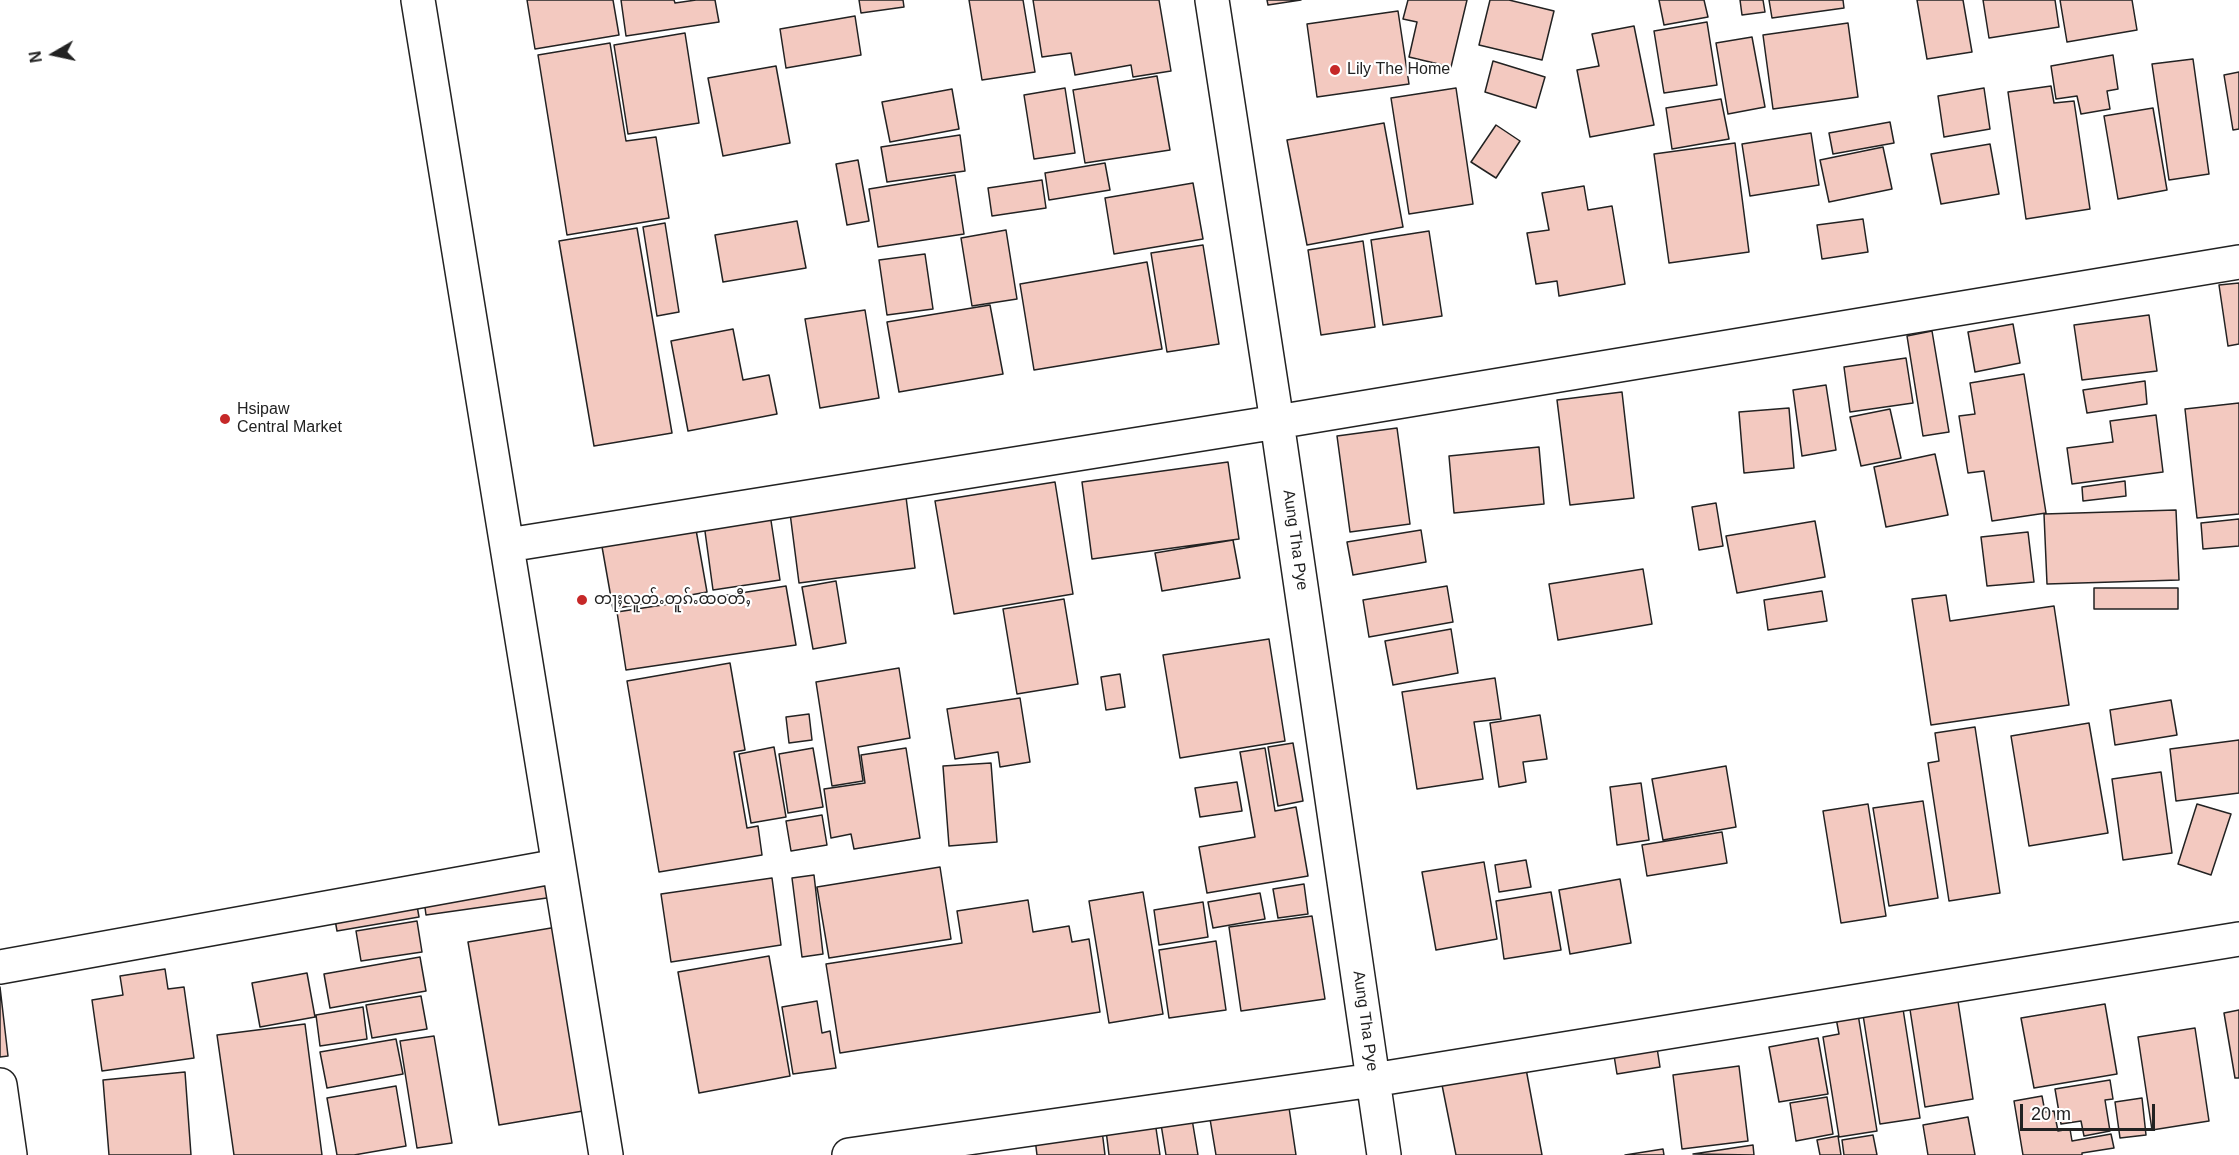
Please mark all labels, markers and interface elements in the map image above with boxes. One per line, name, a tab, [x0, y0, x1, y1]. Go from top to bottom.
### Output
north arrow	[24, 24, 84, 84]
text: N	[26, 50, 45, 64]
place label: Lily The Home	[1347, 60, 1450, 80]
marker: Lily The Home	[1328, 63, 1342, 77]
place label: Hsipaw Central Market	[237, 400, 342, 438]
marker: Hsipaw Central Market	[218, 412, 232, 426]
street label: Aung Tha Pye	[1278, 488, 1312, 592]
place label: တႃႈလူတ်ႉတူၵ်ႉထဝတီႇ	[594, 590, 751, 610]
marker: တႃႈလူတ်ႉတူၵ်ႉထဝတီႇ	[575, 593, 589, 607]
street label: Aung Tha Pye	[1348, 969, 1382, 1073]
scale bar	[2023, 1092, 2158, 1130]
text: 20 m	[2031, 1104, 2071, 1124]

